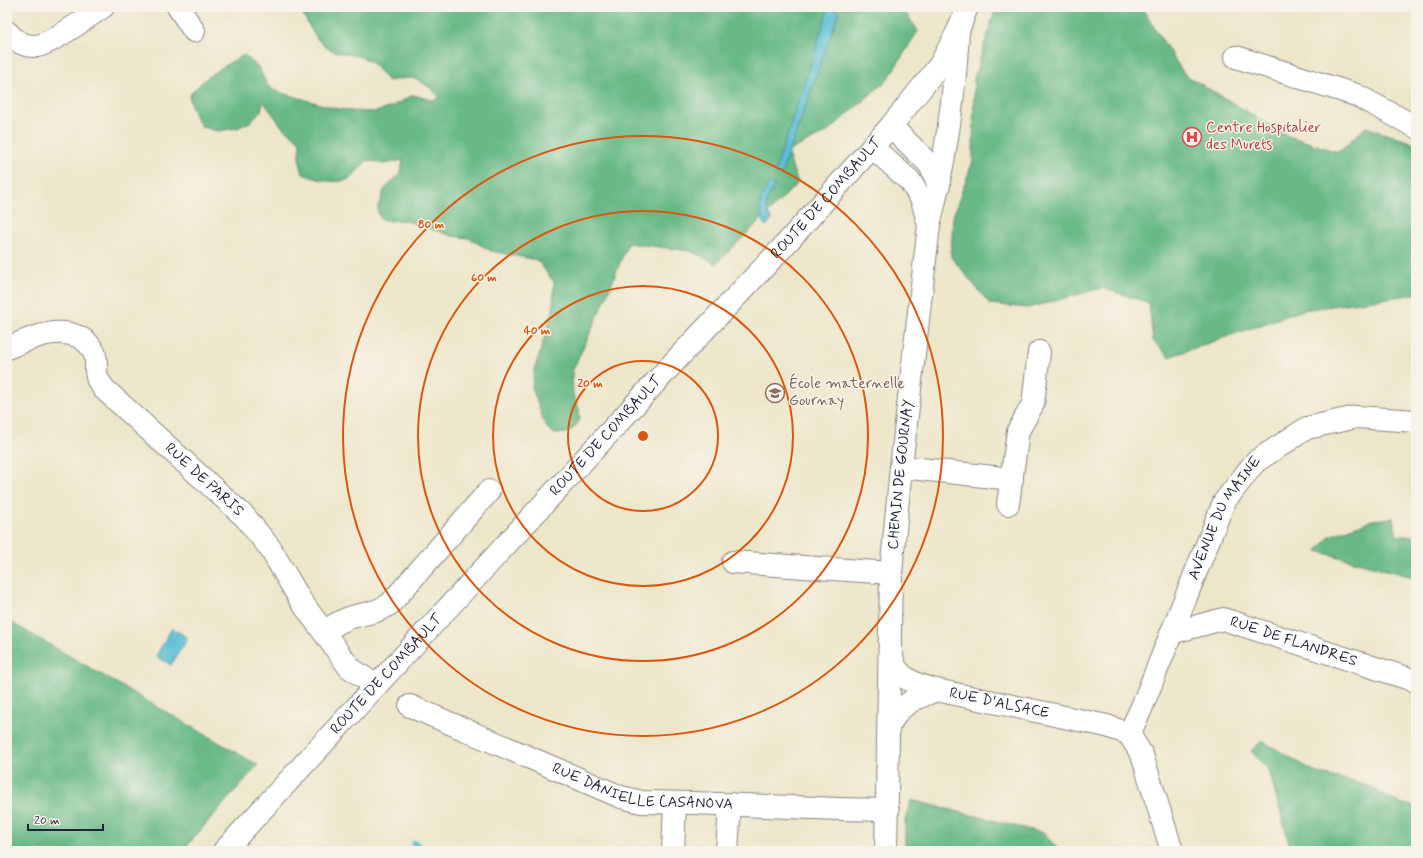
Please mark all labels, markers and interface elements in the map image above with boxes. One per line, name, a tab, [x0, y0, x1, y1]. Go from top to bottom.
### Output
place label: Centre Hospitalier des Murets	[1206, 118, 1321, 155]
hospital icon: Centre Hospitalier des Murets	[1181, 126, 1203, 148]
street label: ROUTE DE COMBAULT	[767, 133, 886, 264]
text: 80 m	[418, 217, 445, 233]
text: 60 m	[471, 270, 497, 286]
text: 40 m	[524, 323, 551, 339]
street label: ROUTE DE COMBAULT	[546, 371, 667, 500]
place label: École maternelle Gournay	[789, 373, 904, 411]
text: 20 m	[577, 376, 603, 392]
school or university icon: École maternelle Gournay	[764, 382, 786, 404]
street label: CHEMIN DE GOURNAY	[883, 398, 919, 550]
centre of rings	[636, 429, 650, 443]
street label: RUE DE PARIS	[160, 439, 248, 521]
street label: AVENUE DU MAINE	[1184, 452, 1266, 583]
street label: ROUTE DE COMBAULT	[326, 609, 448, 739]
street label: RUE DE FLANDRES	[1227, 612, 1360, 671]
street label: RUE D'ALSACE	[948, 683, 1051, 724]
street label: RUE DANIELLE CASANOVA	[549, 758, 733, 815]
scale bar	[28, 806, 103, 832]
text: 20 m	[34, 813, 60, 829]

